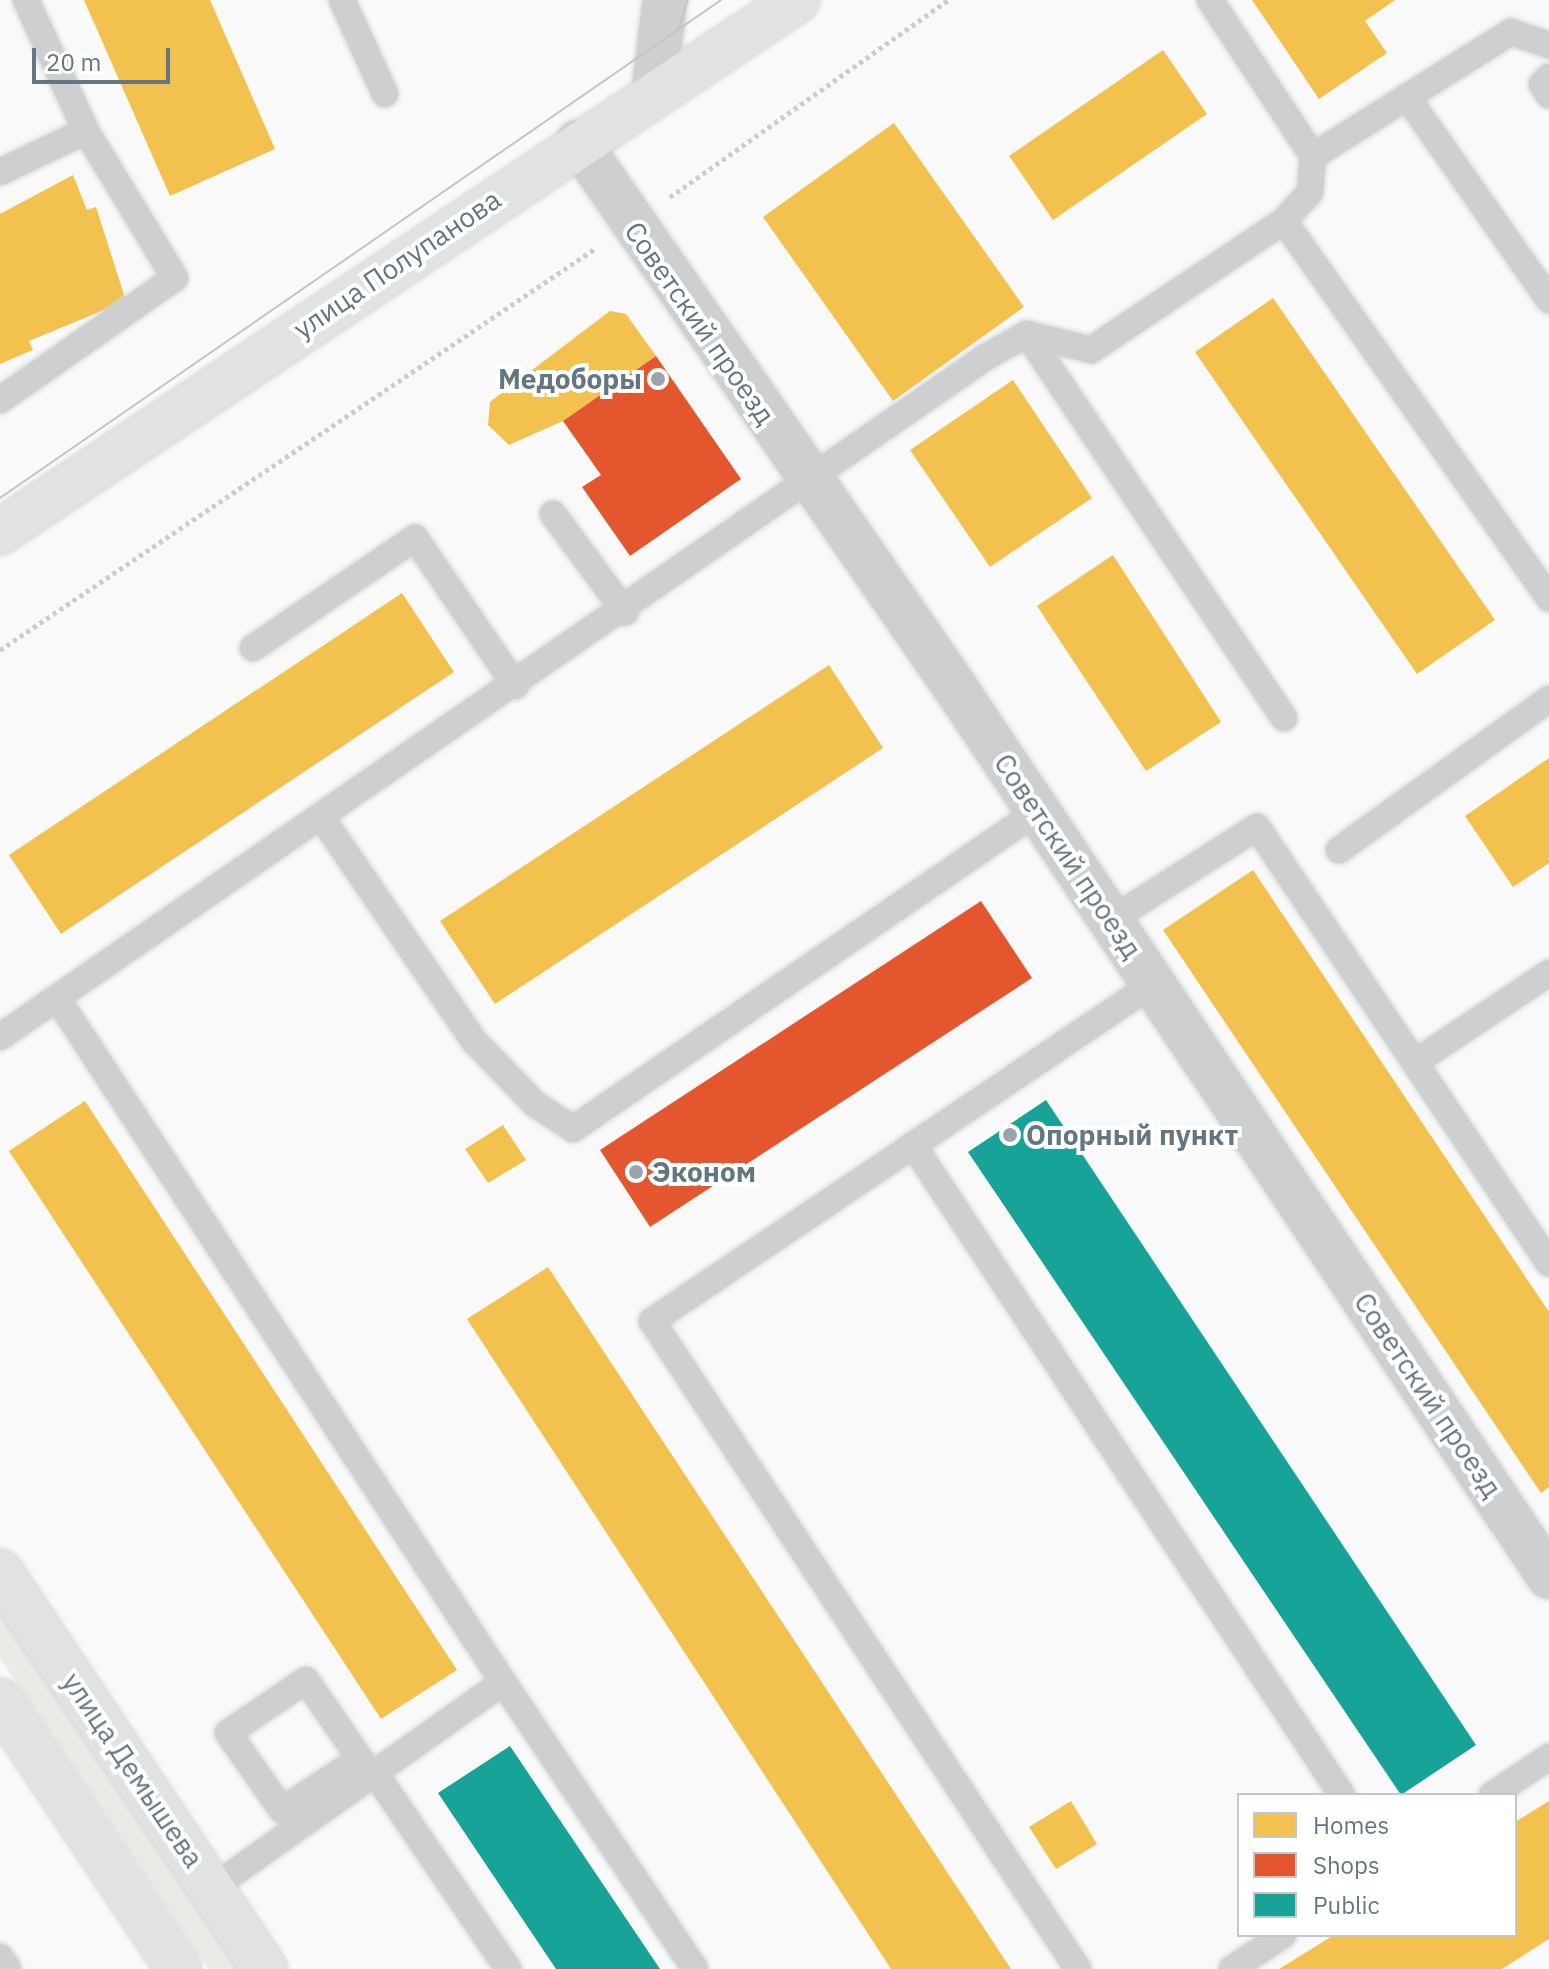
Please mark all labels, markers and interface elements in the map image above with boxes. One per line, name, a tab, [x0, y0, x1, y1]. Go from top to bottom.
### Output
scale bar	[36, 32, 174, 82]
text: 20 m	[46, 46, 101, 78]
street label: улица Полупанова	[287, 182, 507, 346]
street label: Советский проезд	[618, 215, 782, 431]
place label: Медоборы	[498, 362, 642, 396]
marker: Медоборы	[649, 370, 667, 388]
street label: Советский проезд	[987, 747, 1149, 965]
place label: Опорный пункт	[1026, 1118, 1238, 1152]
marker: Опорный пункт	[1001, 1126, 1019, 1144]
place label: Эконом	[652, 1155, 756, 1189]
marker: Эконом	[627, 1163, 645, 1181]
street label: Советский проезд	[1347, 1286, 1509, 1504]
street label: улица Демышева	[55, 1666, 211, 1874]
legend	[1237, 1793, 1517, 1937]
text: Homes	[1313, 1809, 1389, 1841]
text: Shops	[1313, 1849, 1380, 1881]
text: Public	[1313, 1889, 1380, 1921]

